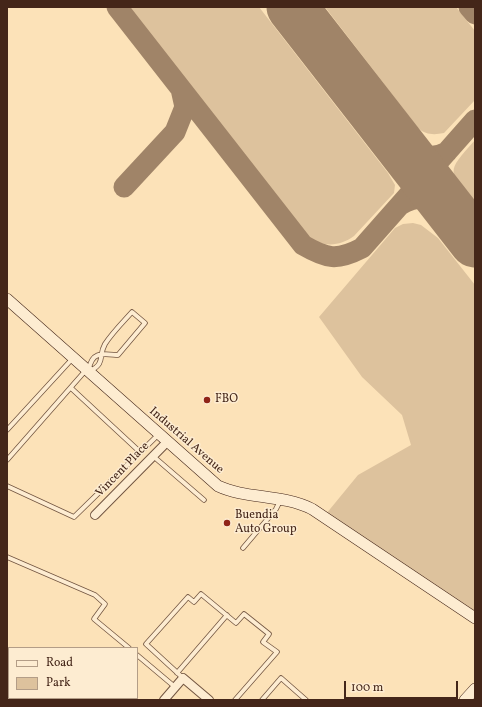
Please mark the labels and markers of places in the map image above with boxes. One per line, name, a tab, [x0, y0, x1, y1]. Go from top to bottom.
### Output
place label: FBO	[215, 393, 238, 407]
marker: FBO	[202, 395, 212, 405]
place label: Buendia Auto Group	[235, 509, 297, 537]
marker: Buendia Auto Group	[222, 518, 232, 528]

